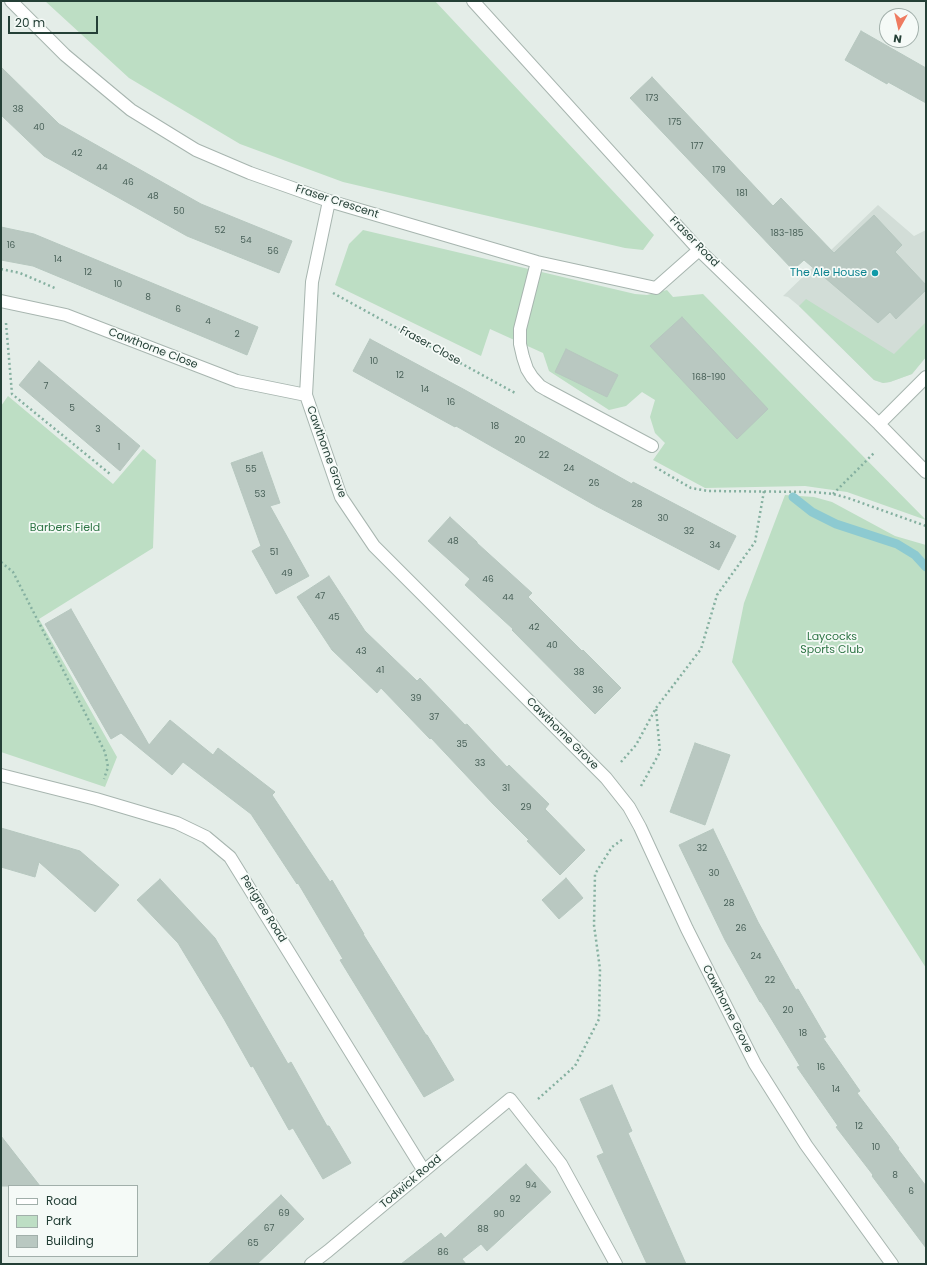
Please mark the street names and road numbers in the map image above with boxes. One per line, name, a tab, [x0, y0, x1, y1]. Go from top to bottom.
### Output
street label: Fraser Crescent	[294, 182, 380, 222]
street label: Fraser Road	[667, 214, 721, 270]
street label: Fraser Close	[397, 324, 463, 368]
street label: Cawthorne Close	[106, 326, 200, 372]
street label: Cawthorne Grove	[303, 404, 349, 500]
street label: Cawthorne Grove	[523, 695, 601, 773]
street label: Perigree Road	[237, 873, 289, 945]
street label: Cawthorne Grove	[699, 963, 755, 1055]
street label: Todwick Road	[378, 1153, 444, 1211]

